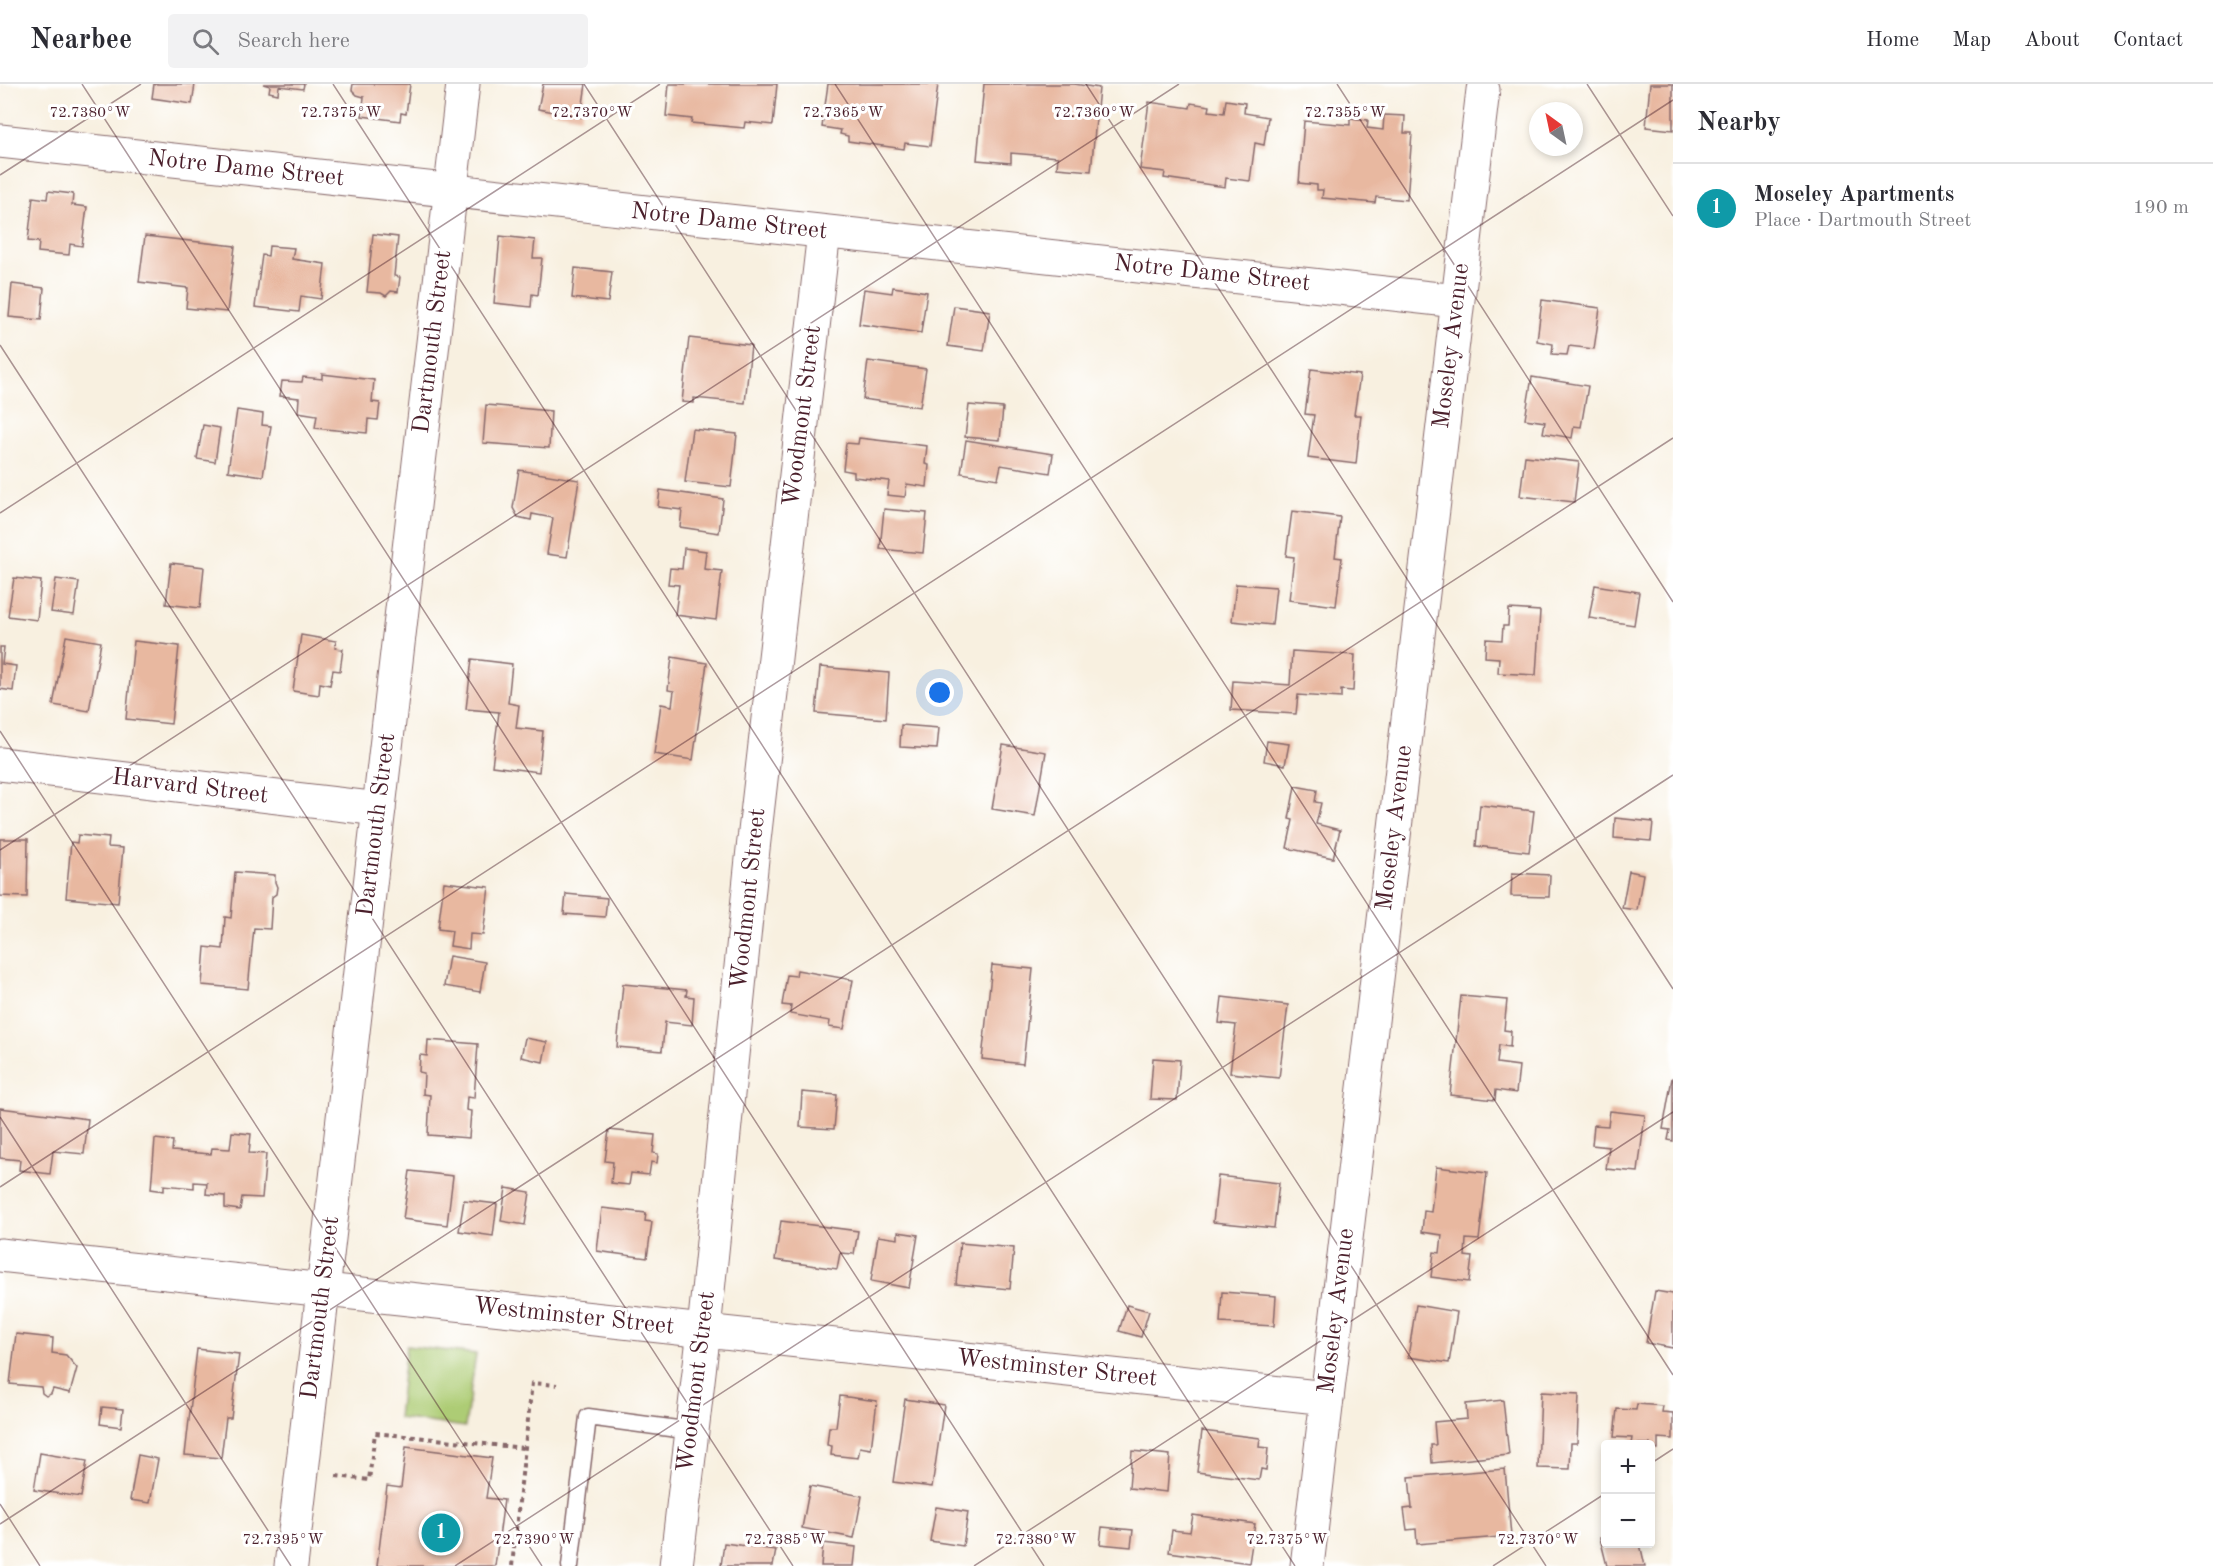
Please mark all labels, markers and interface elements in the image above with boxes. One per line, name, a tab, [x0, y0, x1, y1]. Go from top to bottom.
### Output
search box	[168, 14, 588, 68]
icon: search	[189, 25, 222, 58]
text: Nearbee	[30, 27, 132, 55]
text: Search here	[237, 30, 350, 52]
text: Home	[1866, 30, 1919, 51]
text: Map	[1952, 30, 1991, 51]
text: About	[2024, 30, 2080, 51]
text: Contact	[2113, 30, 2183, 51]
north arrow	[1529, 102, 1583, 156]
text: 72.7380°W	[49, 106, 131, 121]
text: 72.7375°W	[300, 106, 382, 121]
text: 72.7370°W	[551, 106, 633, 121]
text: 72.7365°W	[802, 106, 884, 121]
text: 72.7360°W	[1053, 106, 1135, 121]
text: 72.7355°W	[1304, 106, 1386, 121]
text: Nearby	[1697, 110, 1781, 136]
street label: Notre Dame Street	[147, 147, 345, 191]
text: Moseley Apartments	[1754, 184, 1954, 206]
text: 1	[1711, 198, 1722, 218]
text: 190 m	[2133, 198, 2189, 218]
street label: Notre Dame Street	[630, 200, 828, 244]
text: Place · Dartmouth Street	[1754, 211, 1971, 231]
street label: Dartmouth Street	[410, 249, 456, 435]
street label: Notre Dame Street	[1113, 252, 1311, 296]
street label: Moseley Avenue	[1430, 262, 1474, 430]
street label: Woodmont Street	[780, 324, 826, 508]
your location	[925, 678, 954, 707]
street label: Dartmouth Street	[354, 732, 400, 918]
street label: Moseley Avenue	[1373, 744, 1417, 912]
street label: Harvard Street	[111, 766, 269, 808]
street label: Woodmont Street	[728, 807, 770, 991]
street label: Dartmouth Street	[298, 1215, 344, 1401]
street label: Moseley Avenue	[1315, 1227, 1359, 1395]
street label: Woodmont Street	[674, 1290, 720, 1474]
street label: Westminster Street	[472, 1295, 676, 1339]
street label: Westminster Street	[955, 1347, 1159, 1391]
map controls	[1601, 1440, 1655, 1548]
button: +	[1601, 1440, 1655, 1494]
button: −	[1601, 1494, 1655, 1548]
pin: 1	[422, 1510, 460, 1556]
text: 72.7395°W	[242, 1533, 324, 1548]
text: 72.7390°W	[493, 1533, 575, 1548]
text: 72.7385°W	[744, 1533, 826, 1548]
text: 72.7380°W	[995, 1533, 1077, 1548]
text: 72.7375°W	[1246, 1533, 1328, 1548]
text: 72.7370°W	[1497, 1533, 1579, 1548]

